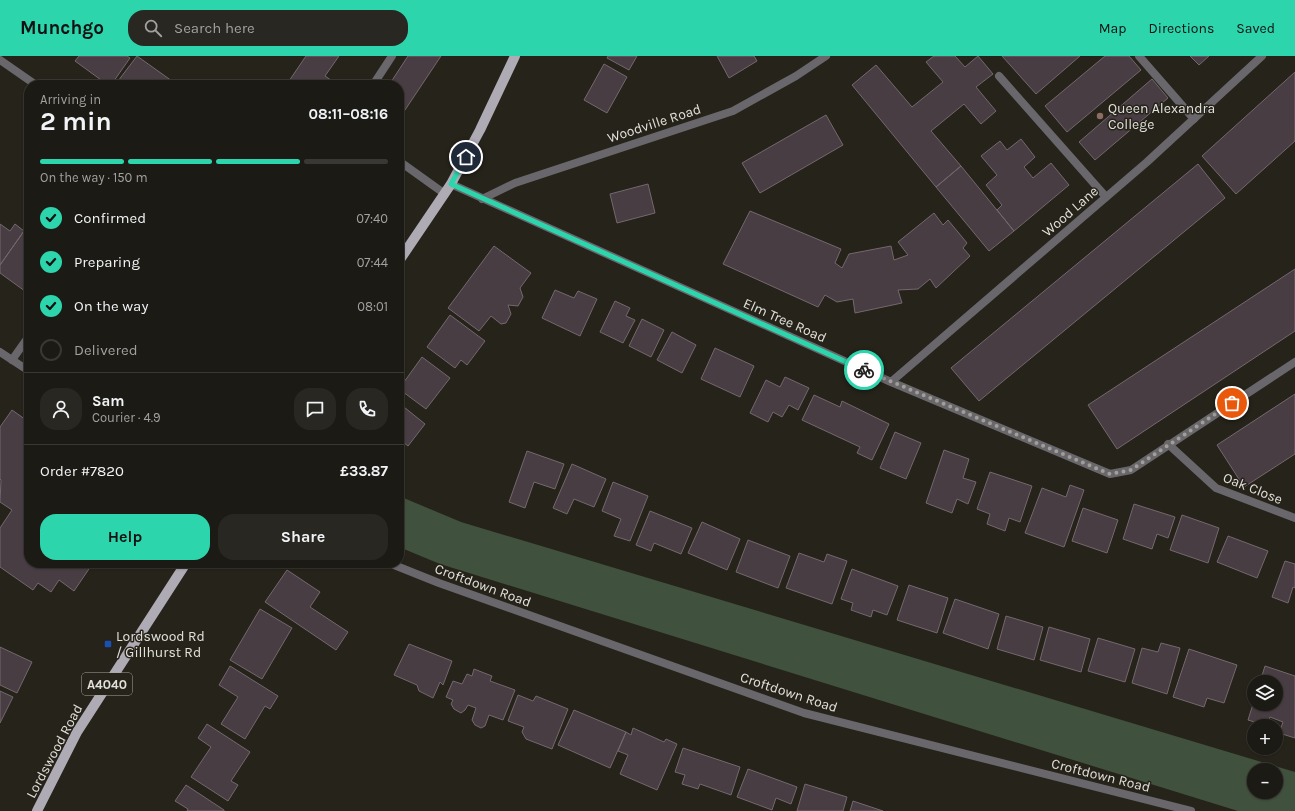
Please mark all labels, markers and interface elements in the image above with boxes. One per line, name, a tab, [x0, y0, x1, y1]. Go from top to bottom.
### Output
search box	[128, 10, 408, 46]
text: Munchgo	[20, 17, 104, 39]
icon: search	[142, 17, 164, 39]
text: Search here	[174, 19, 255, 37]
text: Map	[1099, 20, 1127, 37]
text: Directions	[1149, 20, 1214, 37]
text: Saved	[1236, 20, 1275, 37]
text: Arriving in	[40, 92, 101, 107]
street label: Woodville Road	[605, 100, 703, 147]
place label: Queen Alexandra College	[1108, 100, 1215, 133]
text: 08:11–08:16	[309, 105, 388, 123]
text: 2 min	[40, 106, 112, 137]
marker: Queen Alexandra College	[1095, 111, 1105, 121]
pin	[449, 140, 483, 174]
icon: home	[455, 146, 477, 168]
text: On the way · 150 m	[40, 170, 148, 185]
street label: Wood Lane	[1039, 182, 1102, 240]
icon: check	[40, 207, 62, 229]
text: Confirmed	[74, 209, 146, 227]
text: 07:40	[356, 211, 388, 226]
icon: check	[40, 251, 62, 273]
text: Preparing	[74, 253, 140, 271]
text: 07:44	[357, 255, 388, 270]
icon: check	[40, 295, 62, 317]
street label: Elm Tree Road	[741, 295, 829, 346]
text: On the way	[74, 297, 148, 315]
text: 08:01	[357, 299, 388, 314]
text: Delivered	[74, 341, 138, 359]
courier	[844, 350, 884, 390]
icon: bike	[853, 359, 875, 381]
pin	[1215, 386, 1249, 420]
button: person	[40, 388, 82, 430]
button: chat	[294, 388, 336, 430]
button: phone	[346, 388, 388, 430]
text: Sam	[92, 392, 125, 410]
icon: bag	[1221, 392, 1243, 414]
text: Courier · 4.9	[92, 410, 161, 425]
text: Order #7820	[40, 462, 124, 480]
text: £33.87	[340, 462, 388, 480]
street label: Oak Close	[1221, 469, 1285, 508]
button: Help	[40, 514, 210, 560]
button: Share	[218, 514, 388, 560]
street label: Croftdown Road	[432, 560, 533, 611]
place label: Lordswood Rd / Gillhurst Rd	[116, 628, 205, 661]
marker: Lordswood Rd / Gillhurst Rd	[103, 639, 113, 649]
street label: Croftdown Road	[738, 669, 840, 716]
road number: A4040	[82, 673, 132, 695]
map controls	[1247, 675, 1283, 799]
button: layers	[1247, 675, 1283, 711]
street label: Lordswood Road	[22, 701, 86, 801]
button: +	[1247, 719, 1283, 755]
street label: Croftdown Road	[1050, 755, 1152, 796]
button: −	[1247, 763, 1283, 799]

